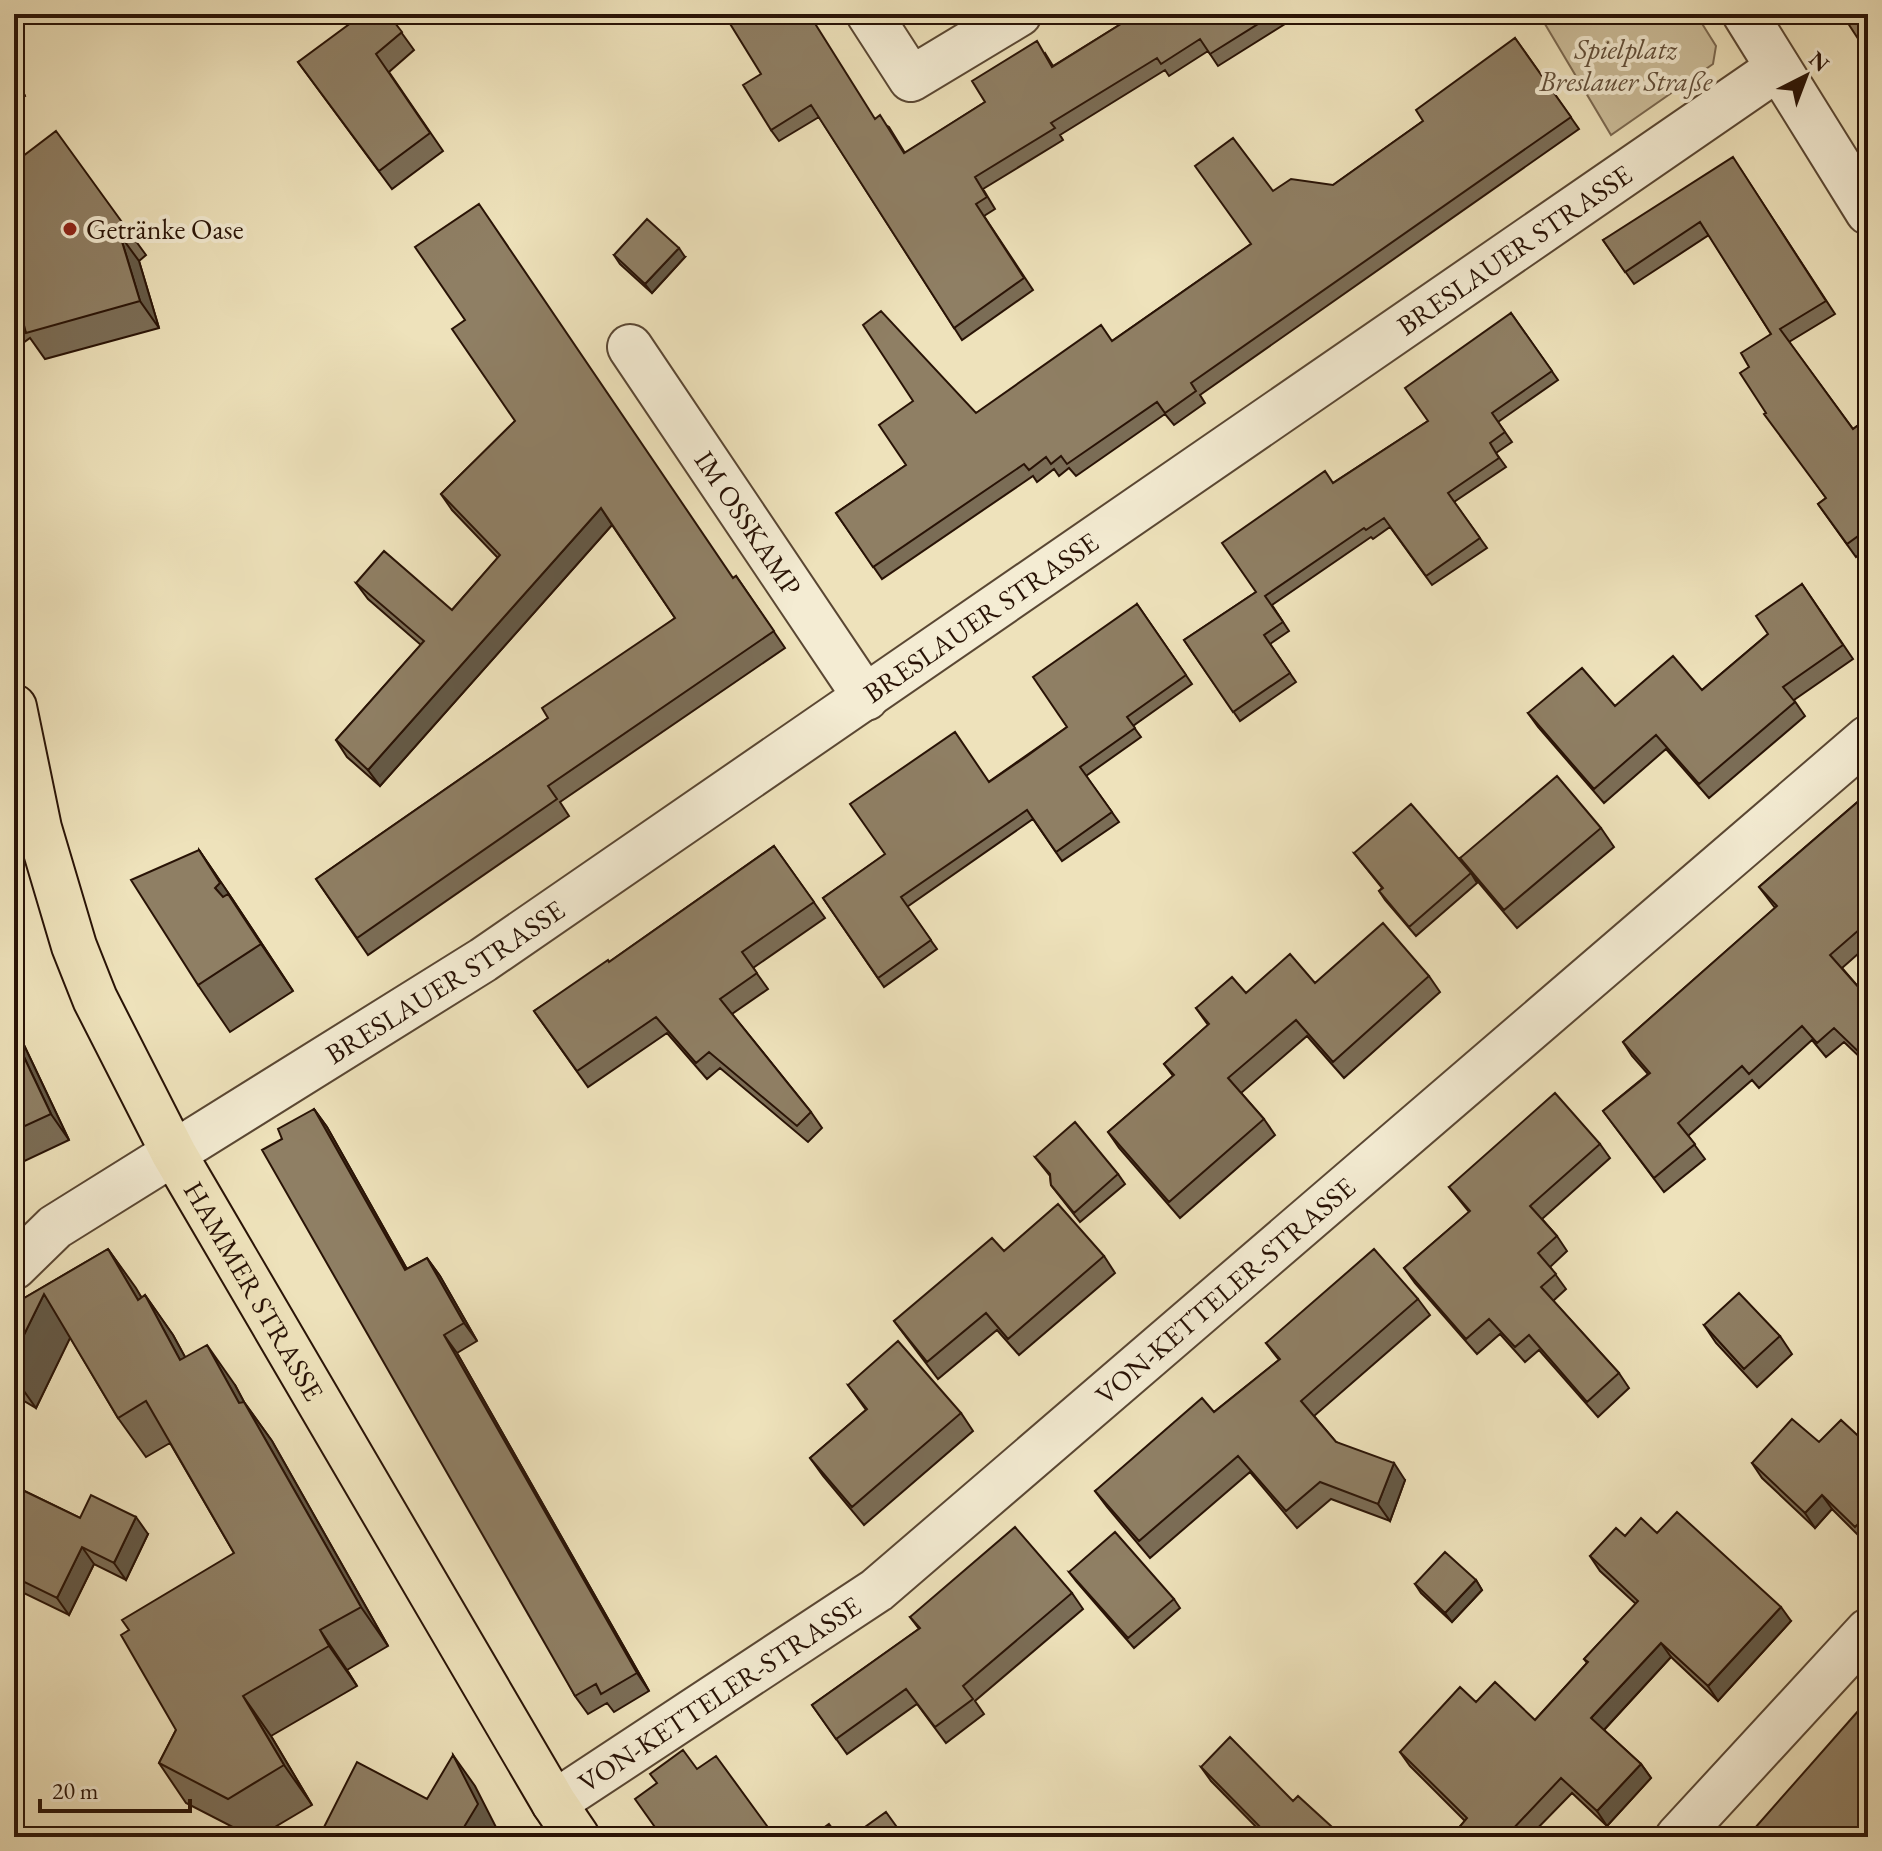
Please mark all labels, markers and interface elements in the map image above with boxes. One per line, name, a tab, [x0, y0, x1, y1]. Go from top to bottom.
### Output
park label: Spielplatz Breslauer Straße	[1539, 31, 1713, 99]
north arrow	[1766, 36, 1846, 116]
text: N	[1803, 45, 1836, 78]
street label: BRESLAUER STRASSE	[1390, 156, 1639, 343]
place label: Getränke Oase	[86, 211, 244, 247]
marker: Getränke Oase	[61, 220, 79, 238]
street label: IM OSSKAMP	[687, 444, 810, 602]
street label: BRESLAUER STRASSE	[856, 524, 1105, 711]
street label: BRESLAUER STRASSE	[319, 891, 571, 1072]
street label: VON-KETTELER-STRASSE	[1088, 1169, 1363, 1412]
street label: HAMMER STRASSE	[176, 1175, 332, 1407]
street label: VON-KETTELER-STRASSE	[571, 1588, 868, 1800]
scale bar	[40, 1763, 190, 1813]
text: 20 m	[52, 1775, 99, 1806]

